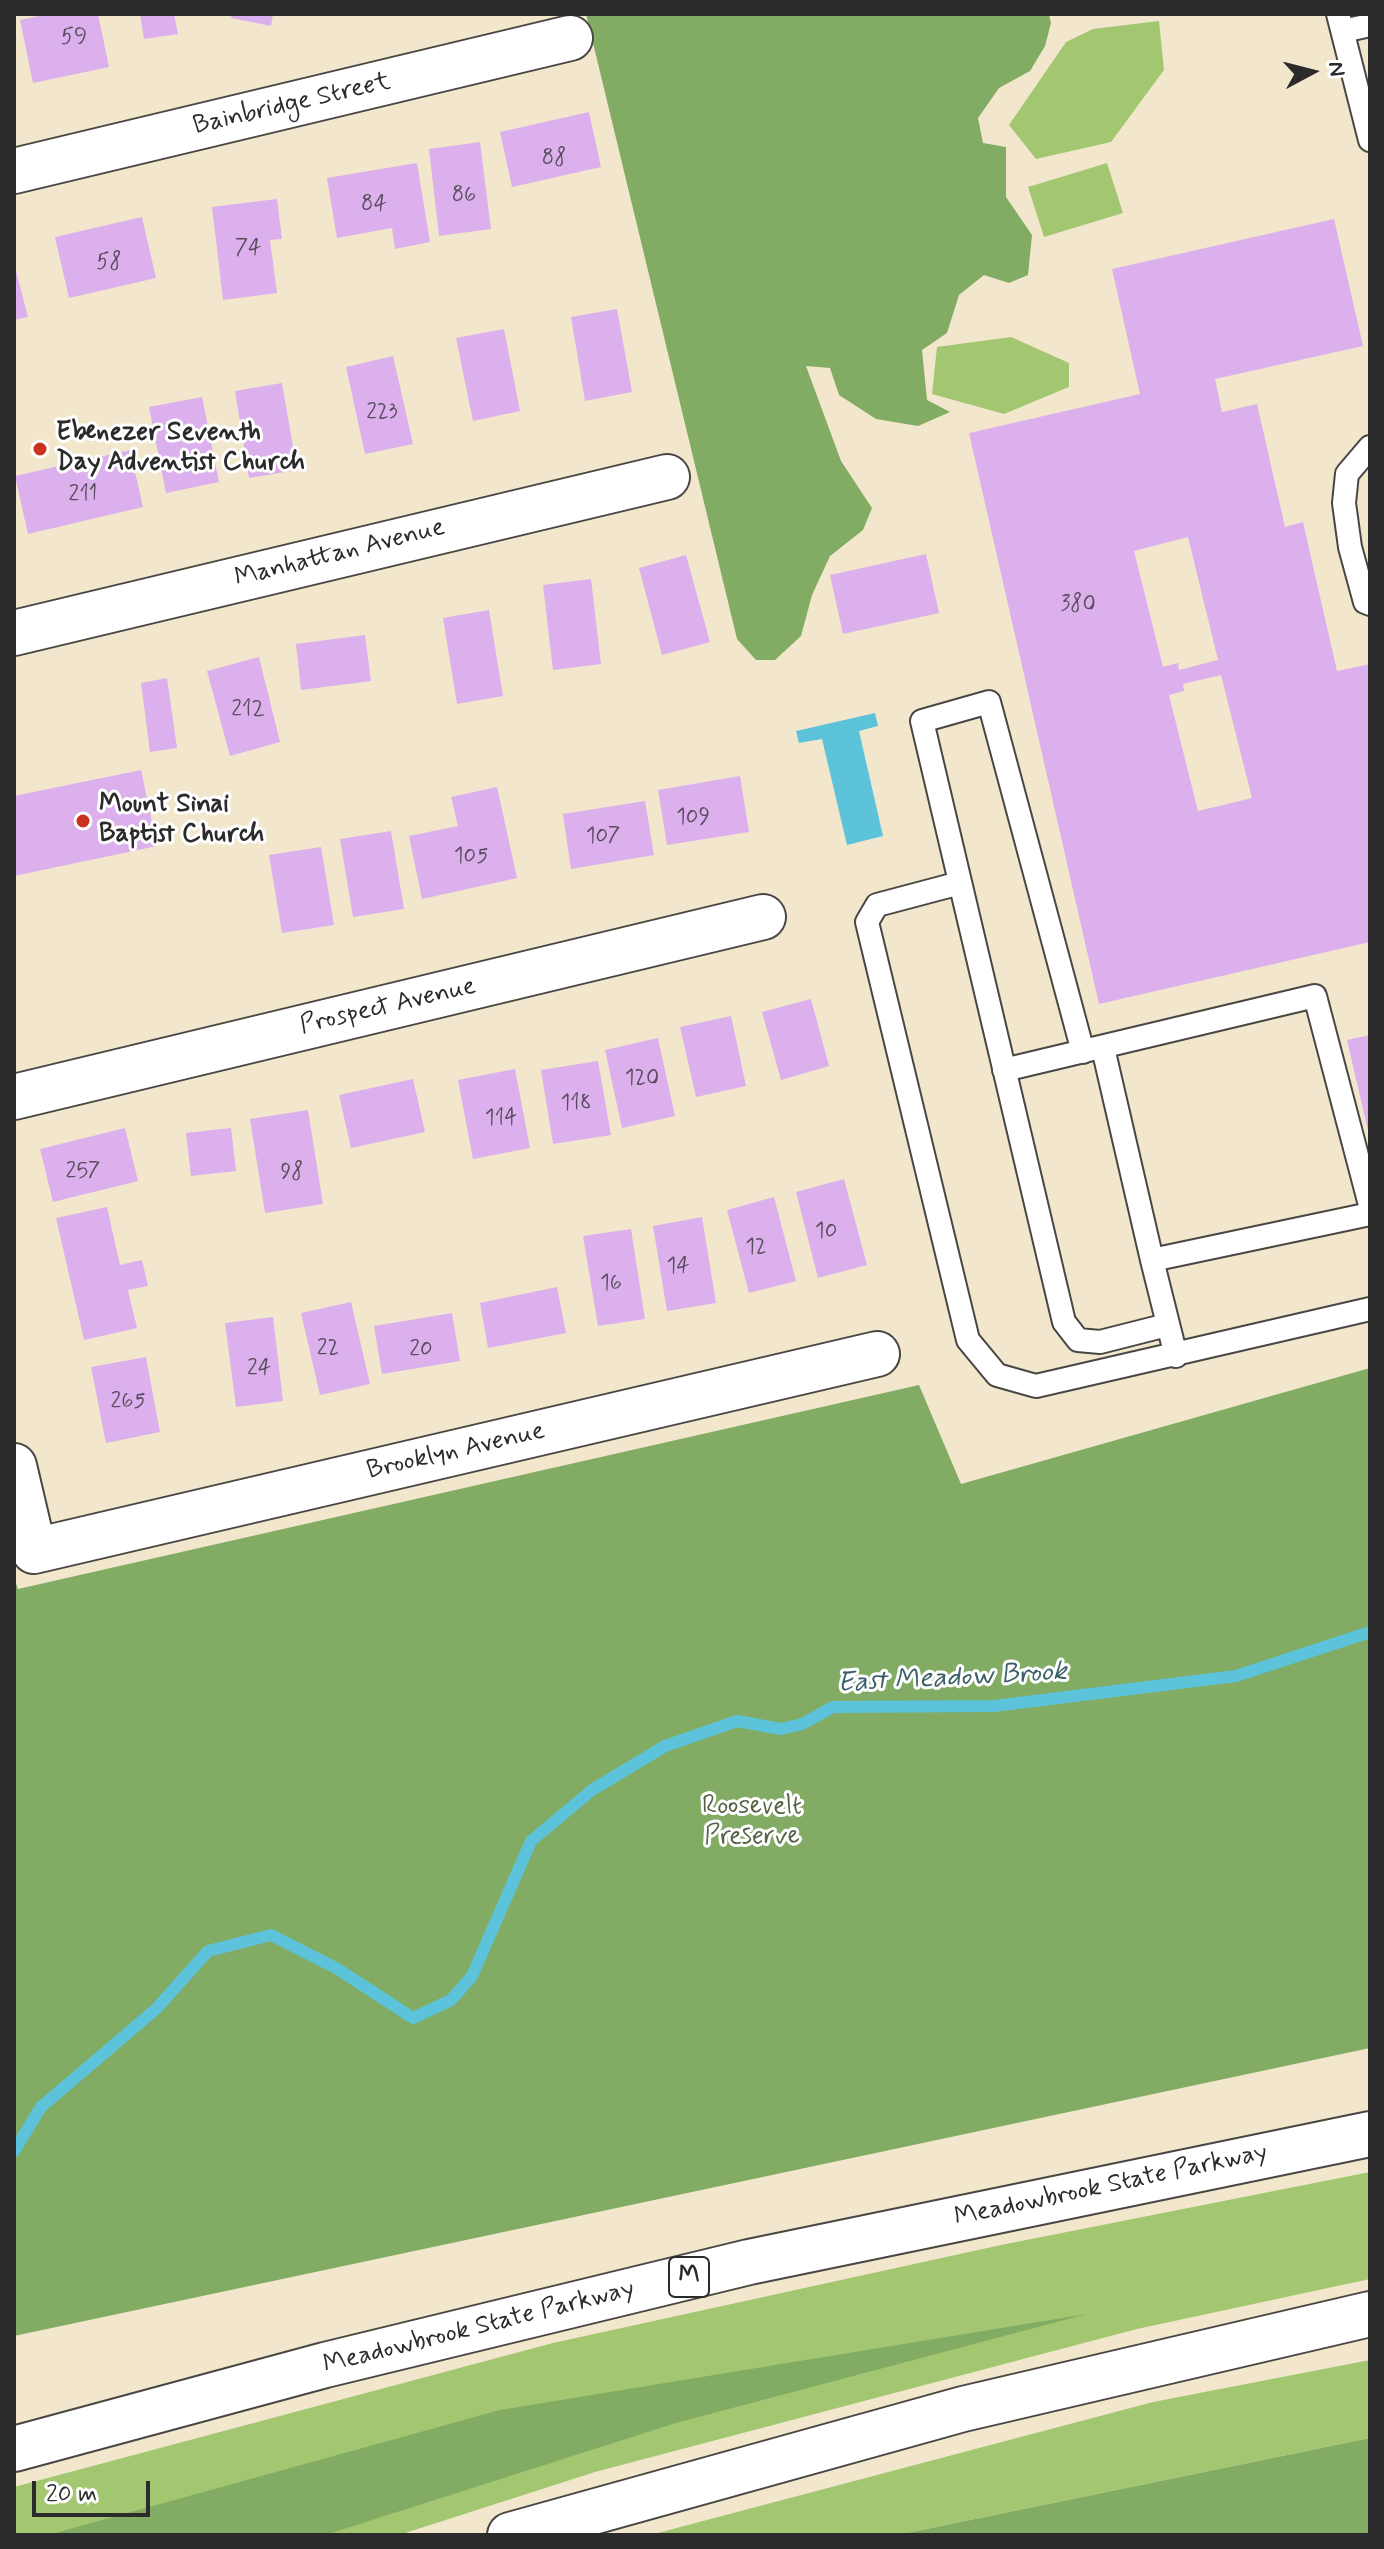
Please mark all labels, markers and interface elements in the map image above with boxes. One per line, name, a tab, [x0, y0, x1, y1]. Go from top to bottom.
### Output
house number: 59	[61, 25, 87, 51]
north arrow	[1272, 32, 1352, 112]
text: N	[1321, 60, 1351, 78]
street label: Bainbridge Street	[190, 67, 394, 143]
house number: 88	[542, 146, 566, 172]
house number: 86	[452, 183, 476, 209]
house number: 84	[361, 192, 387, 218]
house number: 74	[235, 236, 261, 262]
house number: 58	[96, 250, 122, 276]
house number: 223	[366, 400, 398, 426]
place label: Ebenezer Seventh Day Adventist Church	[56, 418, 305, 480]
marker: Ebenezer Seventh Day Adventist Church	[31, 440, 49, 458]
house number: 211	[69, 482, 97, 508]
street label: Manhattan Avenue	[232, 513, 448, 595]
house number: 380	[1060, 592, 1096, 618]
house number: 212	[231, 697, 265, 723]
place label: Mount Sinai Baptist Church	[99, 790, 264, 852]
house number: 109	[676, 805, 710, 831]
marker: Mount Sinai Baptist Church	[74, 812, 92, 830]
house number: 107	[586, 824, 620, 850]
house number: 105	[454, 844, 488, 870]
street label: Prospect Avenue	[297, 972, 479, 1042]
house number: 120	[625, 1066, 659, 1092]
house number: 118	[560, 1091, 592, 1117]
house number: 114	[485, 1106, 517, 1132]
house number: 257	[66, 1159, 100, 1185]
house number: 98	[281, 1160, 303, 1186]
house number: 10	[815, 1219, 837, 1245]
house number: 12	[745, 1235, 767, 1261]
house number: 14	[666, 1254, 690, 1280]
house number: 16	[600, 1271, 622, 1297]
house number: 22	[317, 1336, 339, 1362]
house number: 20	[409, 1337, 433, 1363]
house number: 24	[247, 1356, 271, 1382]
house number: 265	[110, 1389, 146, 1415]
street label: Brooklyn Avenue	[364, 1416, 548, 1488]
water label: East Meadow Brook	[836, 1656, 1068, 1702]
park label: Roosevelt Preserve	[702, 1792, 802, 1854]
street label: Meadowbrook State Parkway	[952, 2138, 1270, 2234]
road number: M	[669, 2257, 709, 2297]
street label: Meadowbrook State Parkway	[320, 2274, 638, 2382]
scale bar	[36, 2465, 154, 2515]
text: 20 m	[46, 2479, 97, 2510]

